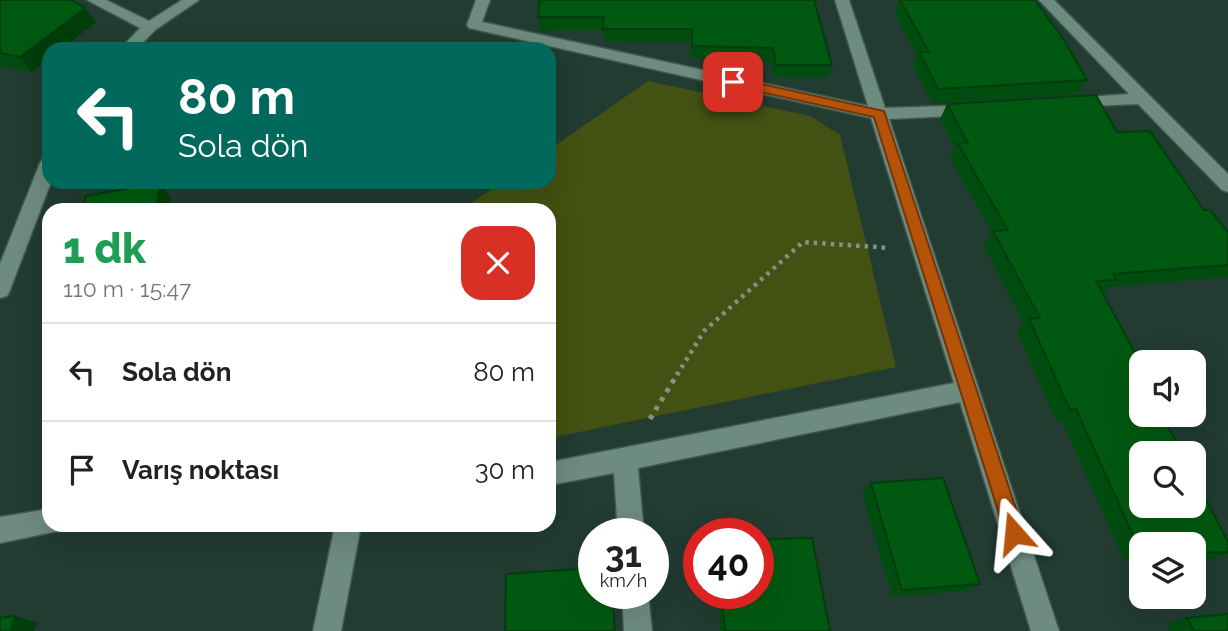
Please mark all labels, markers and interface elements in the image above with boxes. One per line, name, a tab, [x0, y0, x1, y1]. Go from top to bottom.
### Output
pin	[703, 52, 763, 112]
icon: arrive	[714, 63, 752, 101]
text: 80 m	[178, 68, 295, 125]
icon: left	[63, 70, 154, 161]
text: Sola dön	[178, 127, 308, 164]
text: 1 dk	[63, 224, 146, 273]
button: close	[461, 226, 535, 300]
text: 110 m · 15:47	[63, 275, 191, 302]
map controls	[1129, 350, 1206, 609]
button: sound	[1129, 350, 1206, 427]
icon: left	[63, 353, 101, 391]
text: Sola dön	[122, 357, 231, 387]
text: 80 m	[473, 357, 535, 387]
button: search	[1129, 441, 1206, 518]
icon: arrive	[63, 451, 101, 489]
text: Varış noktası	[122, 455, 279, 485]
text: 30 m	[475, 455, 535, 485]
position arrow	[977, 496, 1051, 570]
speed limit sign: 40	[683, 518, 774, 609]
button: layers	[1129, 532, 1206, 609]
text: 31	[605, 534, 642, 575]
text: km/h	[600, 570, 647, 591]

